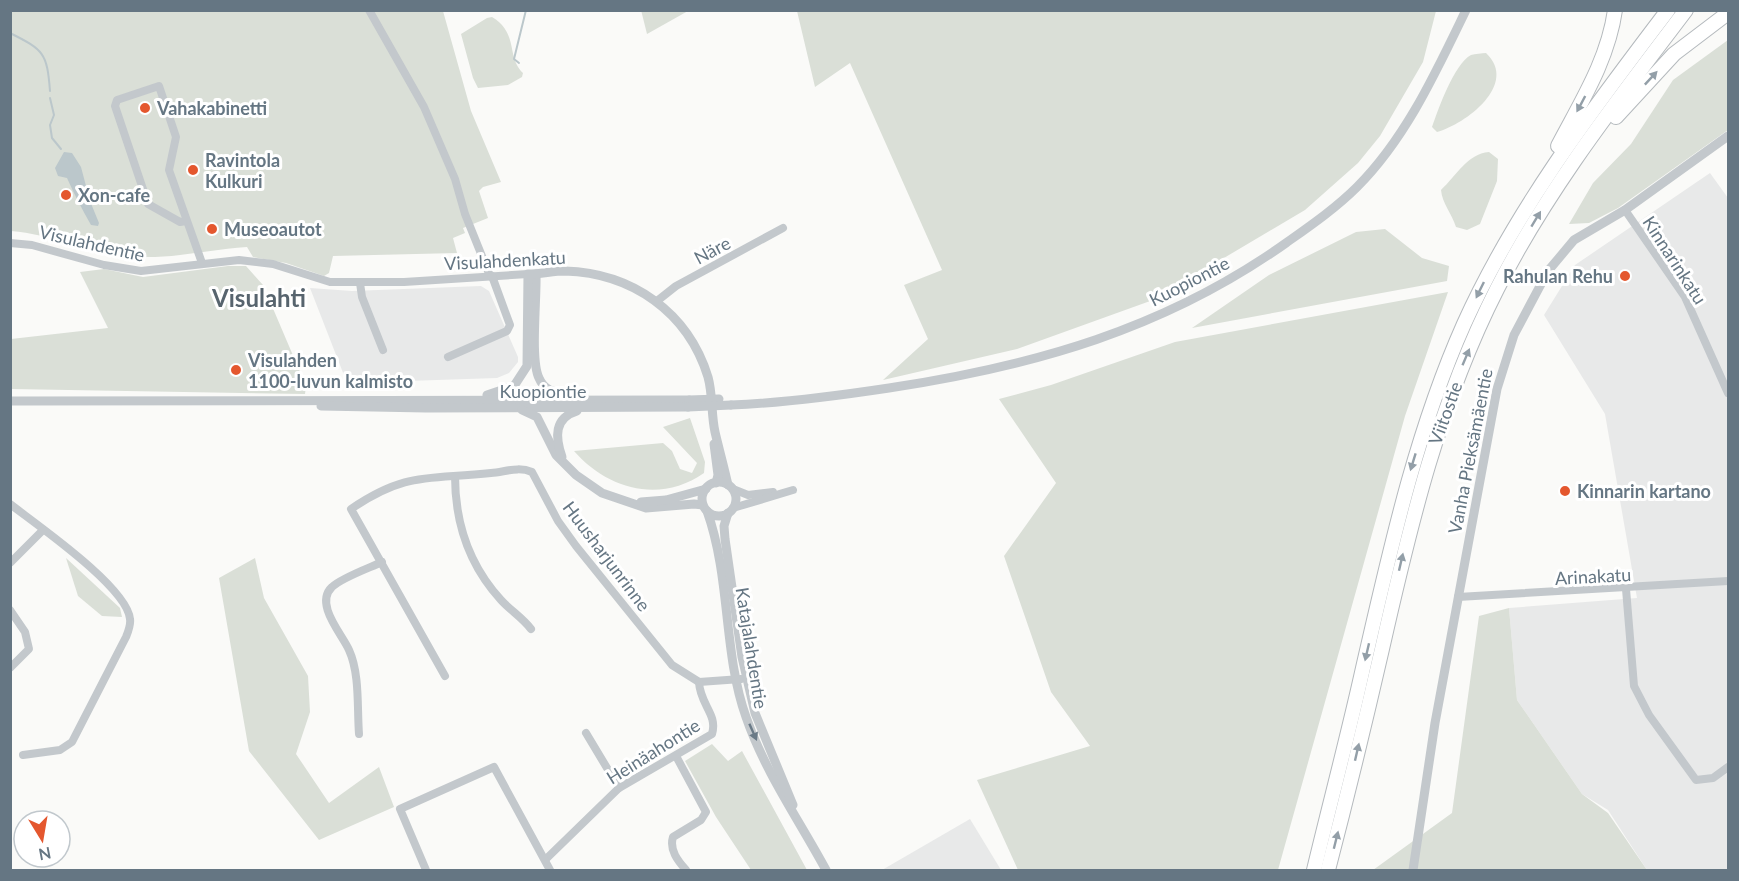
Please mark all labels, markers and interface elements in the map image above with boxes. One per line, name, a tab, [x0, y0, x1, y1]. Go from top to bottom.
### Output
one-way arrow	[1644, 70, 1658, 85]
one-way arrow	[1576, 96, 1586, 113]
place label: Vahakabinetti	[156, 97, 267, 119]
marker: Vahakabinetti	[138, 101, 152, 115]
place label: Ravintola Kulkuri	[205, 149, 280, 192]
marker: Ravintola Kulkuri	[186, 163, 200, 177]
place label: Xon-cafe	[78, 184, 150, 206]
marker: Xon-cafe	[59, 188, 73, 202]
one-way arrow	[1530, 211, 1541, 227]
street label: Kinnarinkatu	[1638, 212, 1712, 308]
place label: Museoautot	[224, 218, 322, 240]
street label: Visulahdentie	[37, 220, 147, 266]
marker: Museoautot	[205, 222, 219, 236]
street label: Näre	[690, 231, 734, 269]
street label: Visulahdenkatu	[444, 246, 566, 274]
street label: Kuopiontie	[1145, 251, 1233, 311]
place label: Rahulan Rehu	[1503, 265, 1613, 287]
marker: Rahulan Rehu	[1618, 269, 1632, 283]
one-way arrow	[1476, 282, 1485, 299]
district label: Visulahti	[211, 283, 306, 312]
one-way arrow	[1461, 347, 1471, 365]
place label: Visulahden 1100-luvun kalmisto	[247, 349, 413, 392]
marker: Visulahden 1100-luvun kalmisto	[229, 363, 243, 377]
street label: Vanha Pieksämäentie	[1443, 367, 1497, 535]
street label: Viitostie	[1423, 378, 1467, 448]
street label: Kuopiontie	[500, 380, 586, 402]
one-way arrow	[1408, 453, 1417, 471]
place label: Kinnarin kartano	[1577, 480, 1711, 502]
marker: Kinnarin kartano	[1558, 484, 1572, 498]
street label: Huusharjunrinne	[559, 497, 655, 615]
one-way arrow	[1397, 553, 1407, 572]
street label: Arinakatu	[1554, 563, 1632, 589]
street label: Katajalahdentie	[732, 586, 772, 710]
one-way arrow	[1362, 642, 1371, 661]
street label: Heinäahontie	[602, 714, 704, 788]
one-way arrow	[748, 723, 757, 740]
one-way arrow	[1353, 743, 1363, 762]
north arrow	[12, 809, 72, 869]
one-way arrow	[1332, 831, 1342, 849]
text: N	[37, 844, 53, 865]

